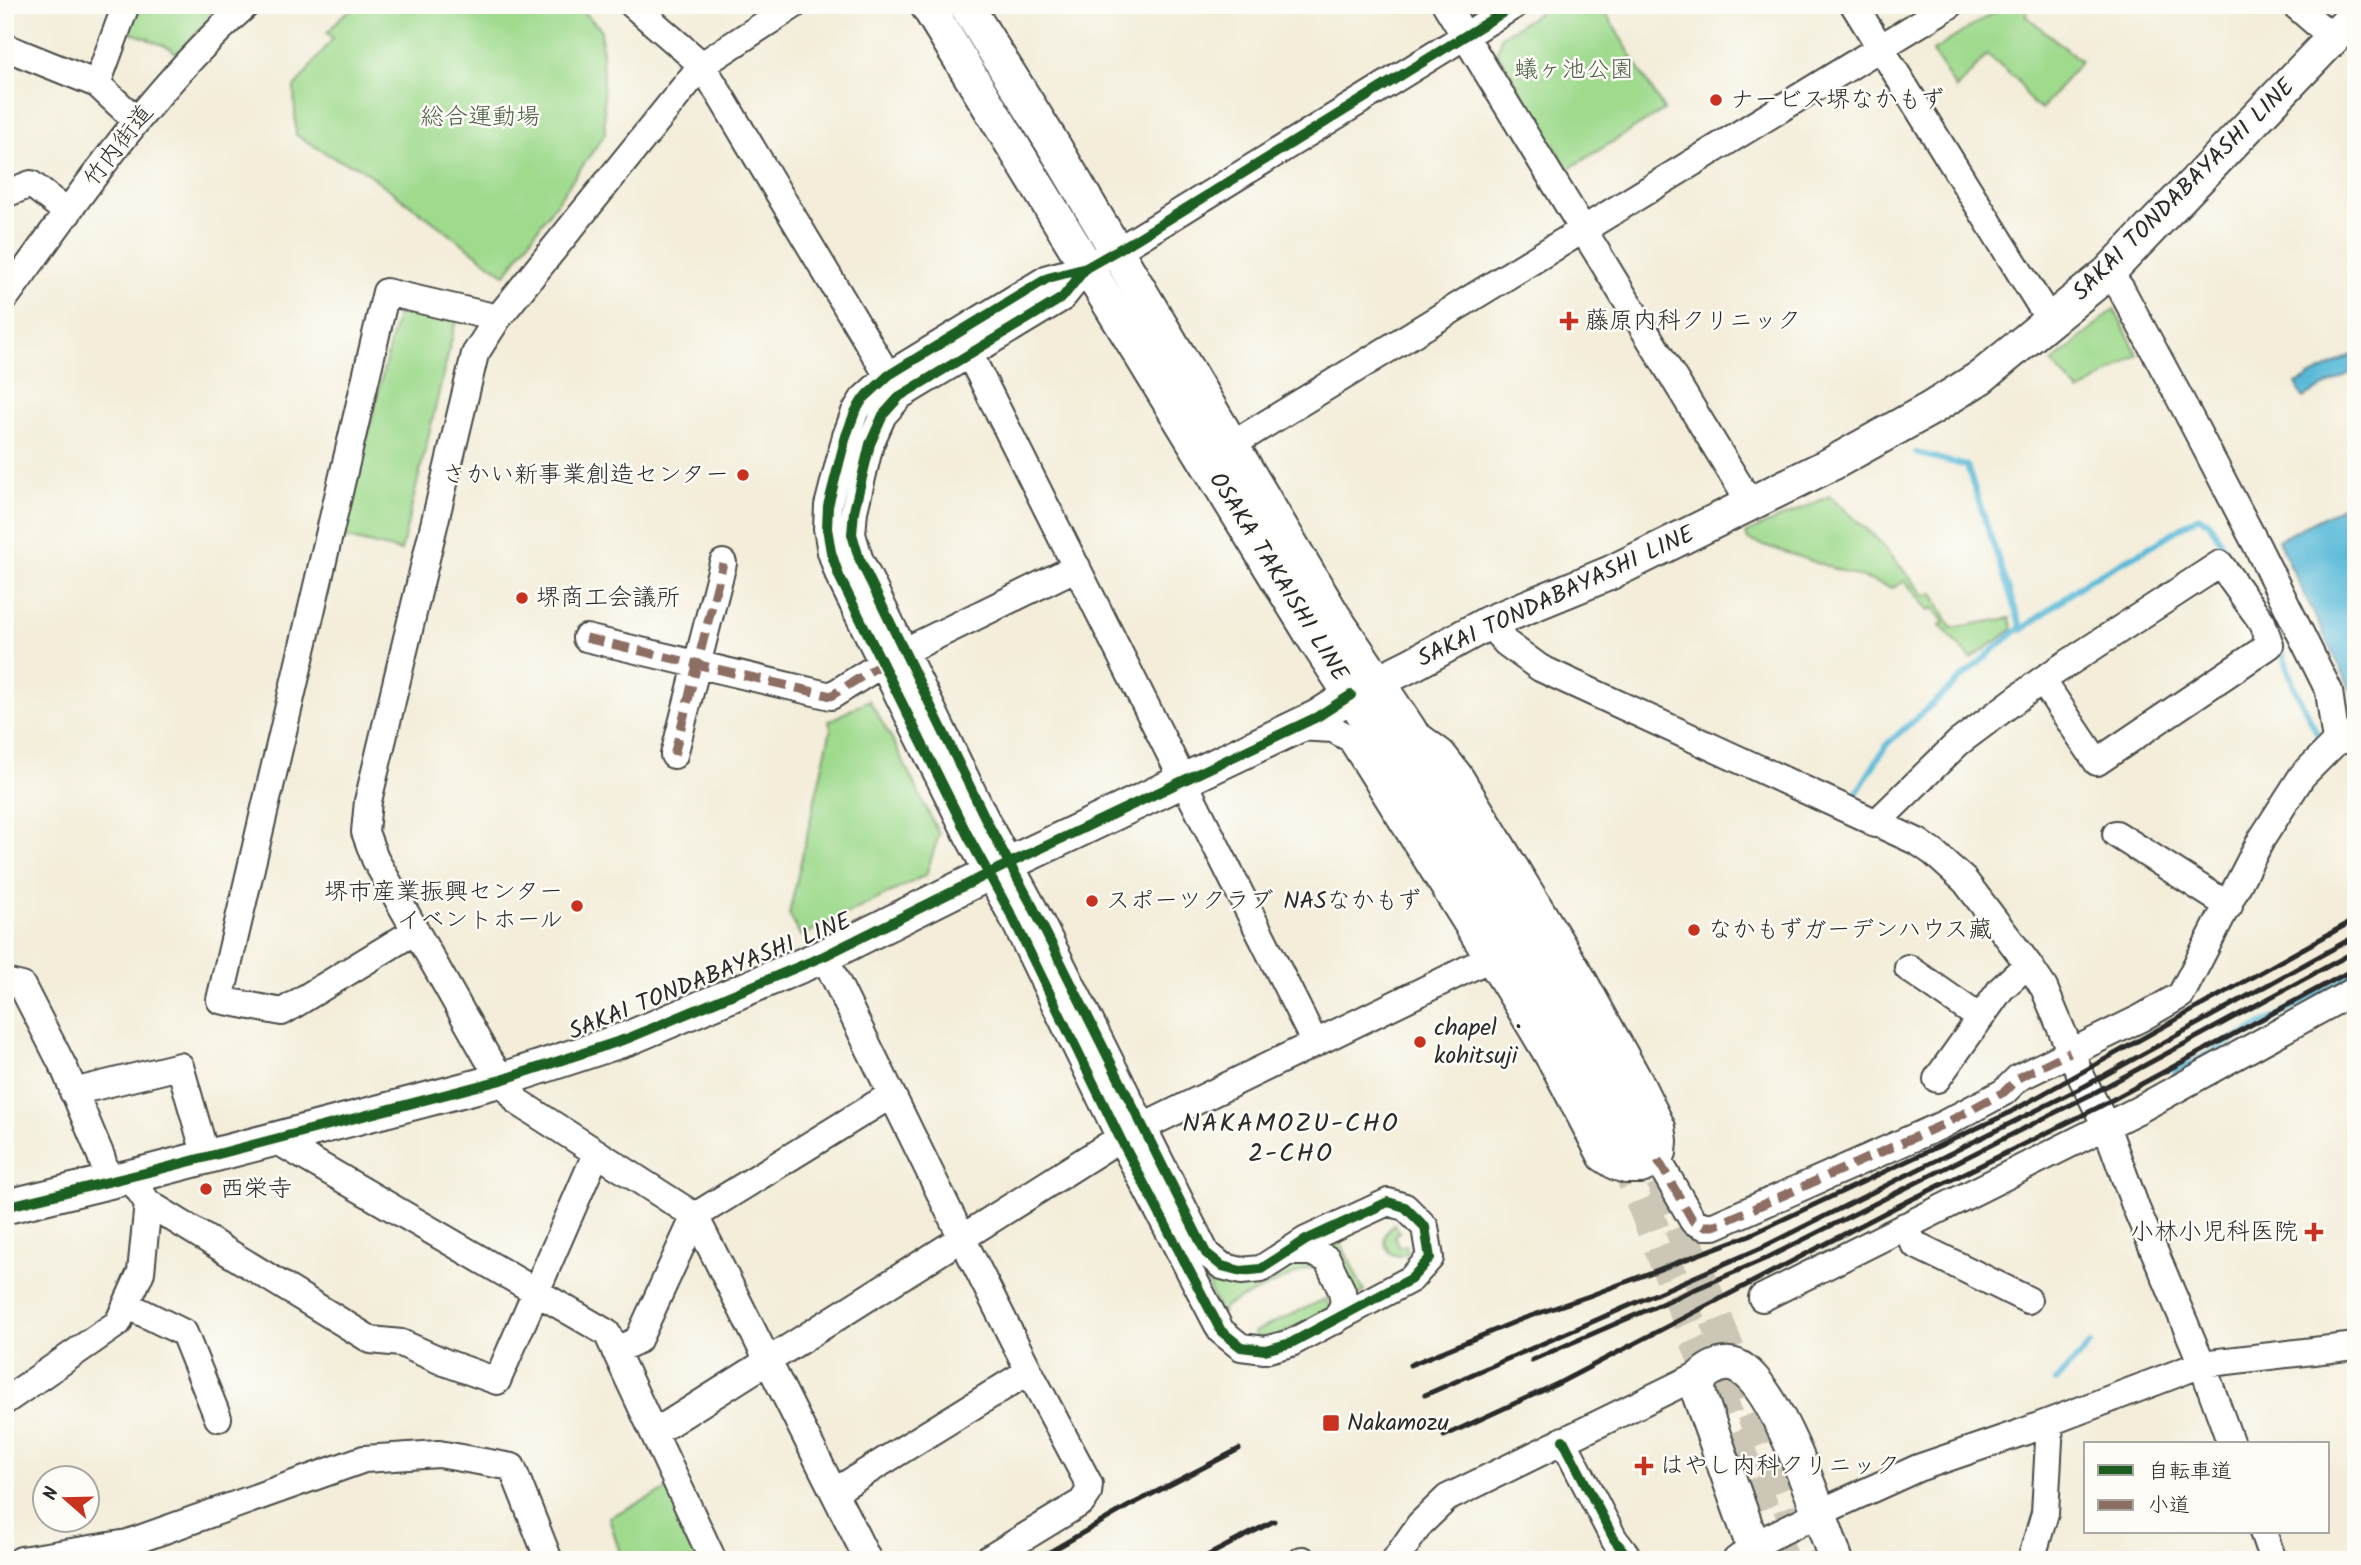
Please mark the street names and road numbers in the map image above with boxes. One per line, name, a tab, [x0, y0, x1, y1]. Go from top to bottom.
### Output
street label: SAKAI TONDABAYASHI LINE	[2063, 69, 2305, 311]
street label: 竹内街道	[74, 96, 164, 196]
street label: OSAKA TAKAISHI LINE	[1198, 465, 1359, 690]
street label: SAKAI TONDABAYASHI LINE	[1411, 515, 1702, 678]
street label: SAKAI TONDABAYASHI LINE	[563, 902, 858, 1052]

